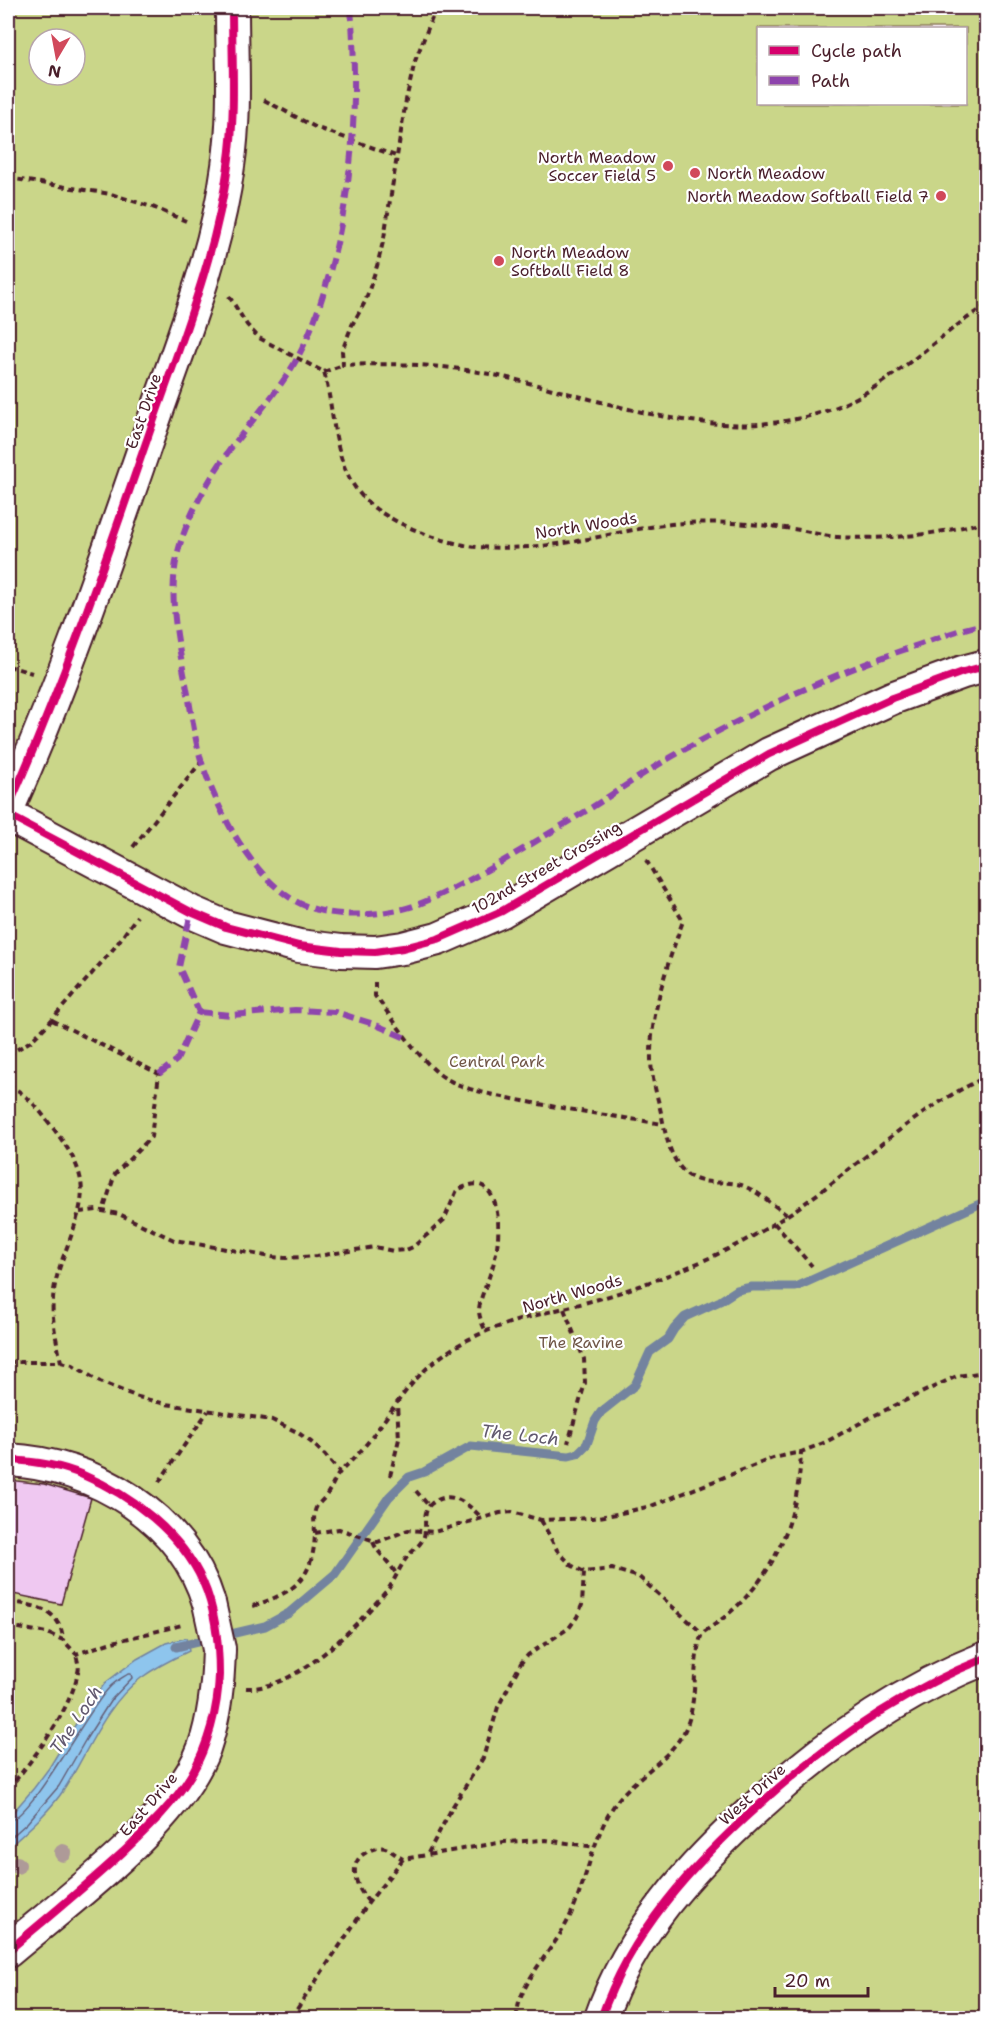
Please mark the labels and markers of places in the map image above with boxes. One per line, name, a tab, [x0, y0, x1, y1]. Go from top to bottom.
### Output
place label: North Meadow Soccer Field 5	[538, 147, 656, 186]
marker: North Meadow Soccer Field 5	[661, 159, 675, 173]
place label: North Meadow	[707, 163, 825, 184]
marker: North Meadow	[688, 166, 702, 180]
place label: North Meadow Softball Field 7	[687, 186, 929, 207]
marker: North Meadow Softball Field 7	[934, 189, 948, 203]
place label: North Meadow Softball Field 8	[511, 242, 630, 281]
marker: North Meadow Softball Field 8	[492, 254, 506, 268]

